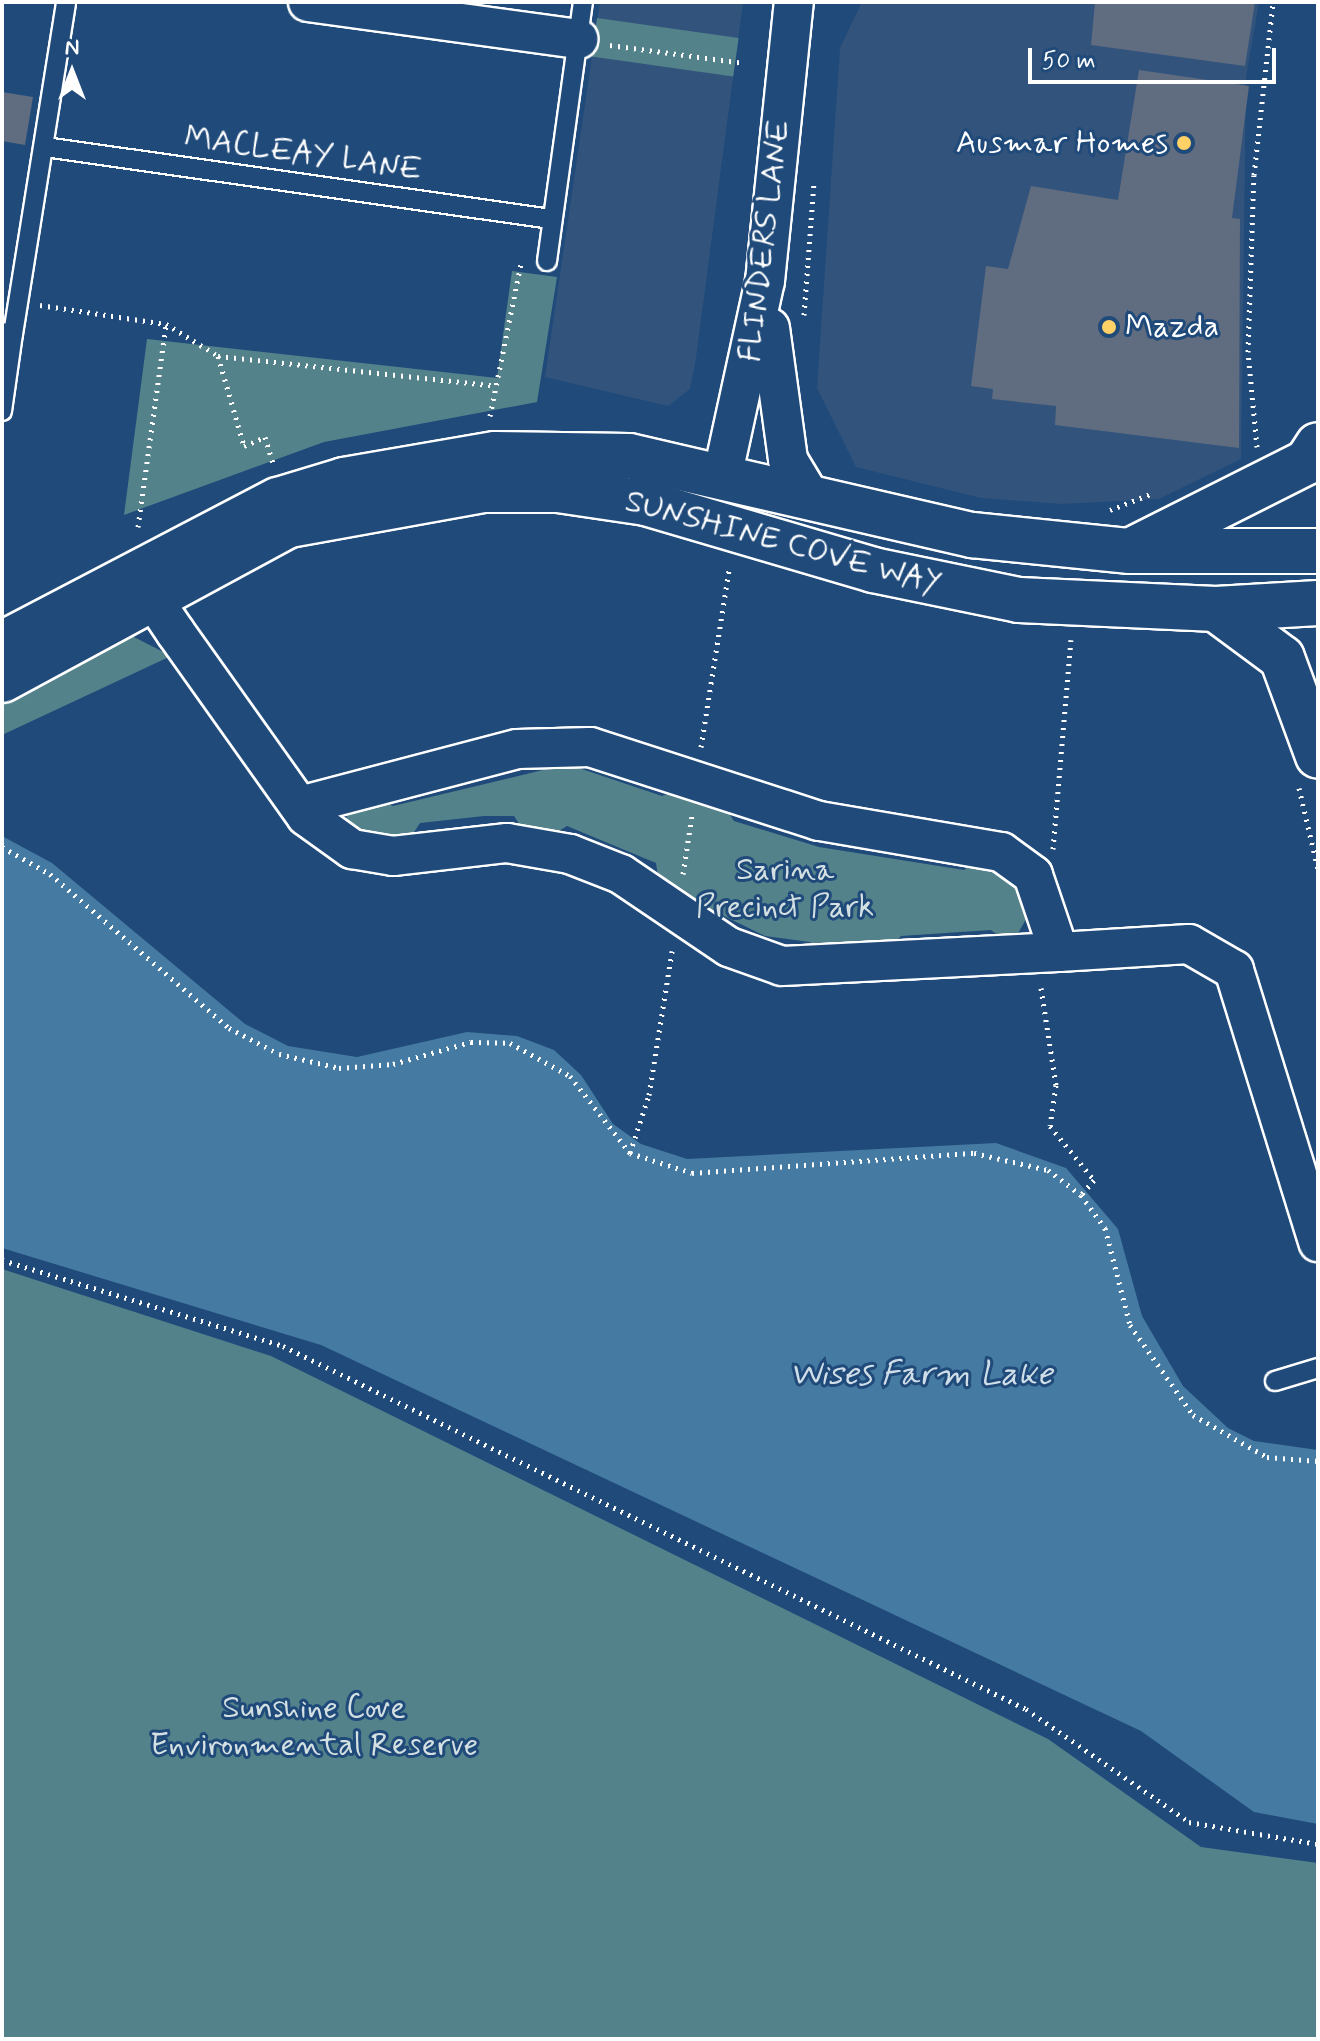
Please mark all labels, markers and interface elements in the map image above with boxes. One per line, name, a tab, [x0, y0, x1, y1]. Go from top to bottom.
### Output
north arrow	[32, 32, 112, 112]
scale bar	[1032, 32, 1280, 82]
text: N	[65, 34, 79, 62]
text: 50 m	[1042, 46, 1096, 77]
street label: MACLEAY LANE	[180, 118, 426, 190]
street label: FLINDERS LANE	[731, 118, 799, 364]
place label: Ausmar Homes	[956, 124, 1168, 162]
marker: Ausmar Homes	[1175, 134, 1193, 152]
place label: Mazda	[1125, 308, 1219, 346]
marker: Mazda	[1100, 318, 1118, 336]
street label: SUNSHINE COVE WAY	[619, 482, 947, 604]
park label: Sarina Precinct Park	[696, 852, 874, 927]
water label: Wises Farm Lake	[792, 1355, 1050, 1395]
park label: Sunshine Cove Environmental Reserve	[150, 1690, 478, 1765]

